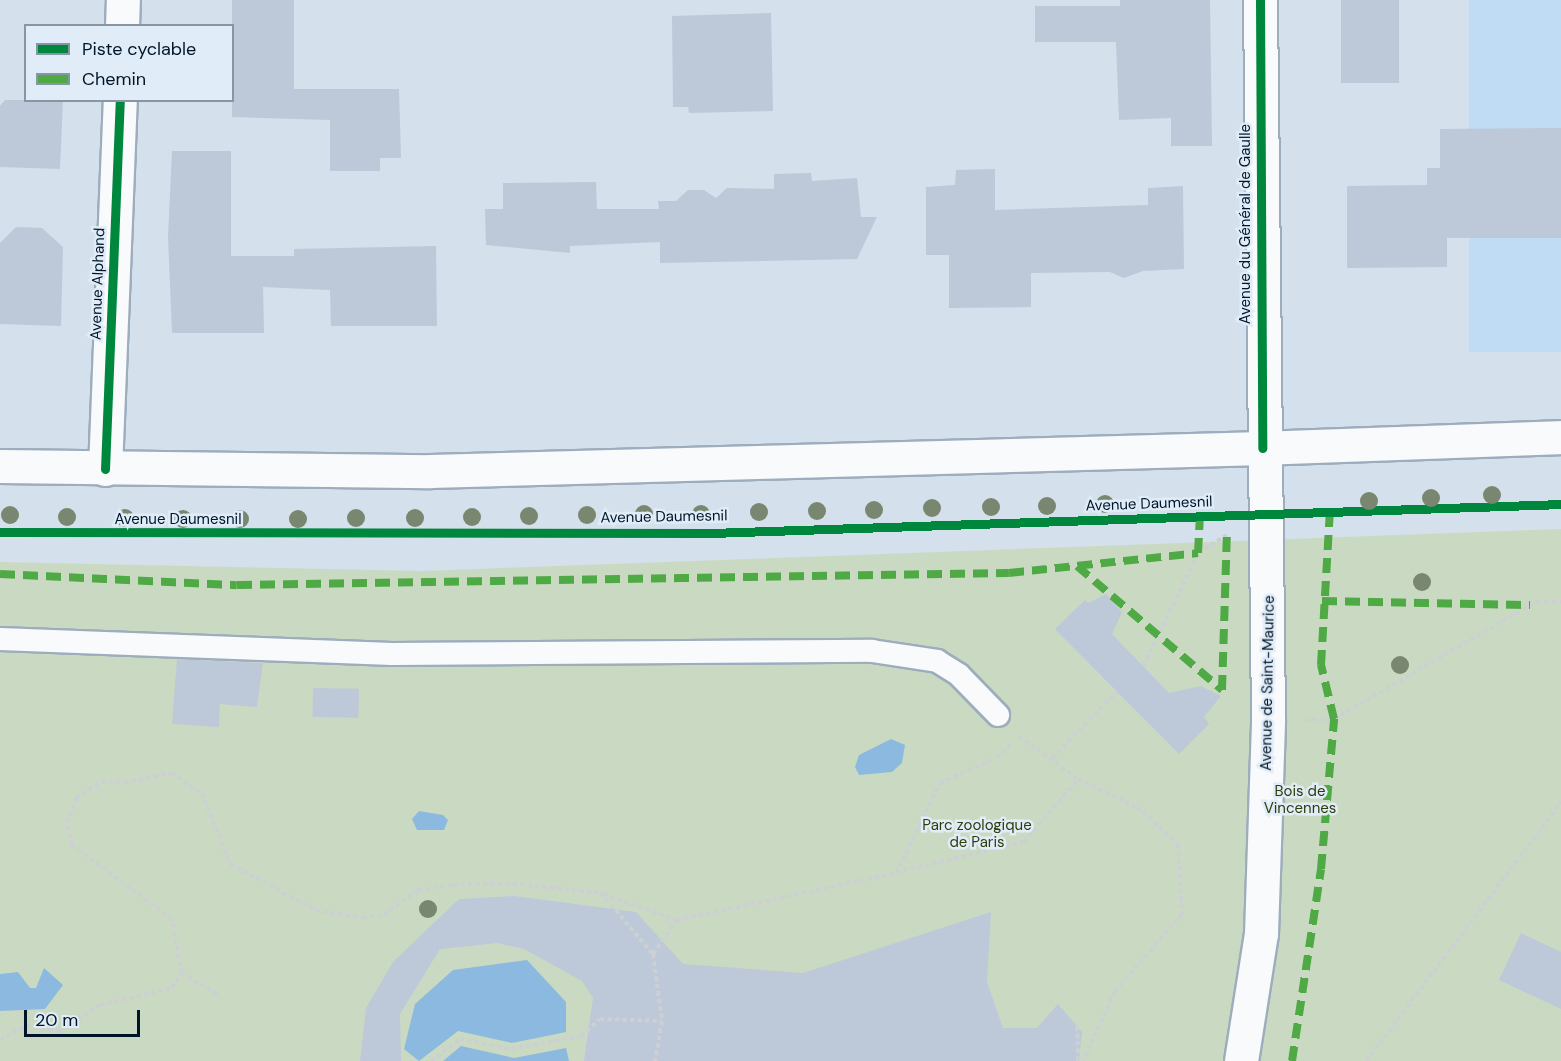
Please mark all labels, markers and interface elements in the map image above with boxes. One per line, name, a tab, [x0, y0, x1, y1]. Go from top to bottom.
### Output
legend	[24, 24, 234, 102]
text: Piste cyclable	[82, 37, 196, 61]
text: Chemin	[82, 67, 146, 91]
street label: Avenue du Général de Gaulle	[1237, 124, 1255, 324]
street label: Avenue Alphand	[87, 227, 109, 341]
street label: Avenue Daumesnil	[1085, 493, 1213, 515]
street label: Avenue Daumesnil	[600, 507, 728, 527]
street label: Avenue Daumesnil	[114, 511, 242, 529]
street label: Avenue de Saint-Maurice	[1257, 595, 1279, 771]
park label: Bois de Vincennes	[1264, 782, 1336, 817]
park label: Parc zoologique de Paris	[922, 816, 1032, 851]
scale bar	[27, 998, 142, 1036]
text: 20 m	[35, 1008, 78, 1032]

